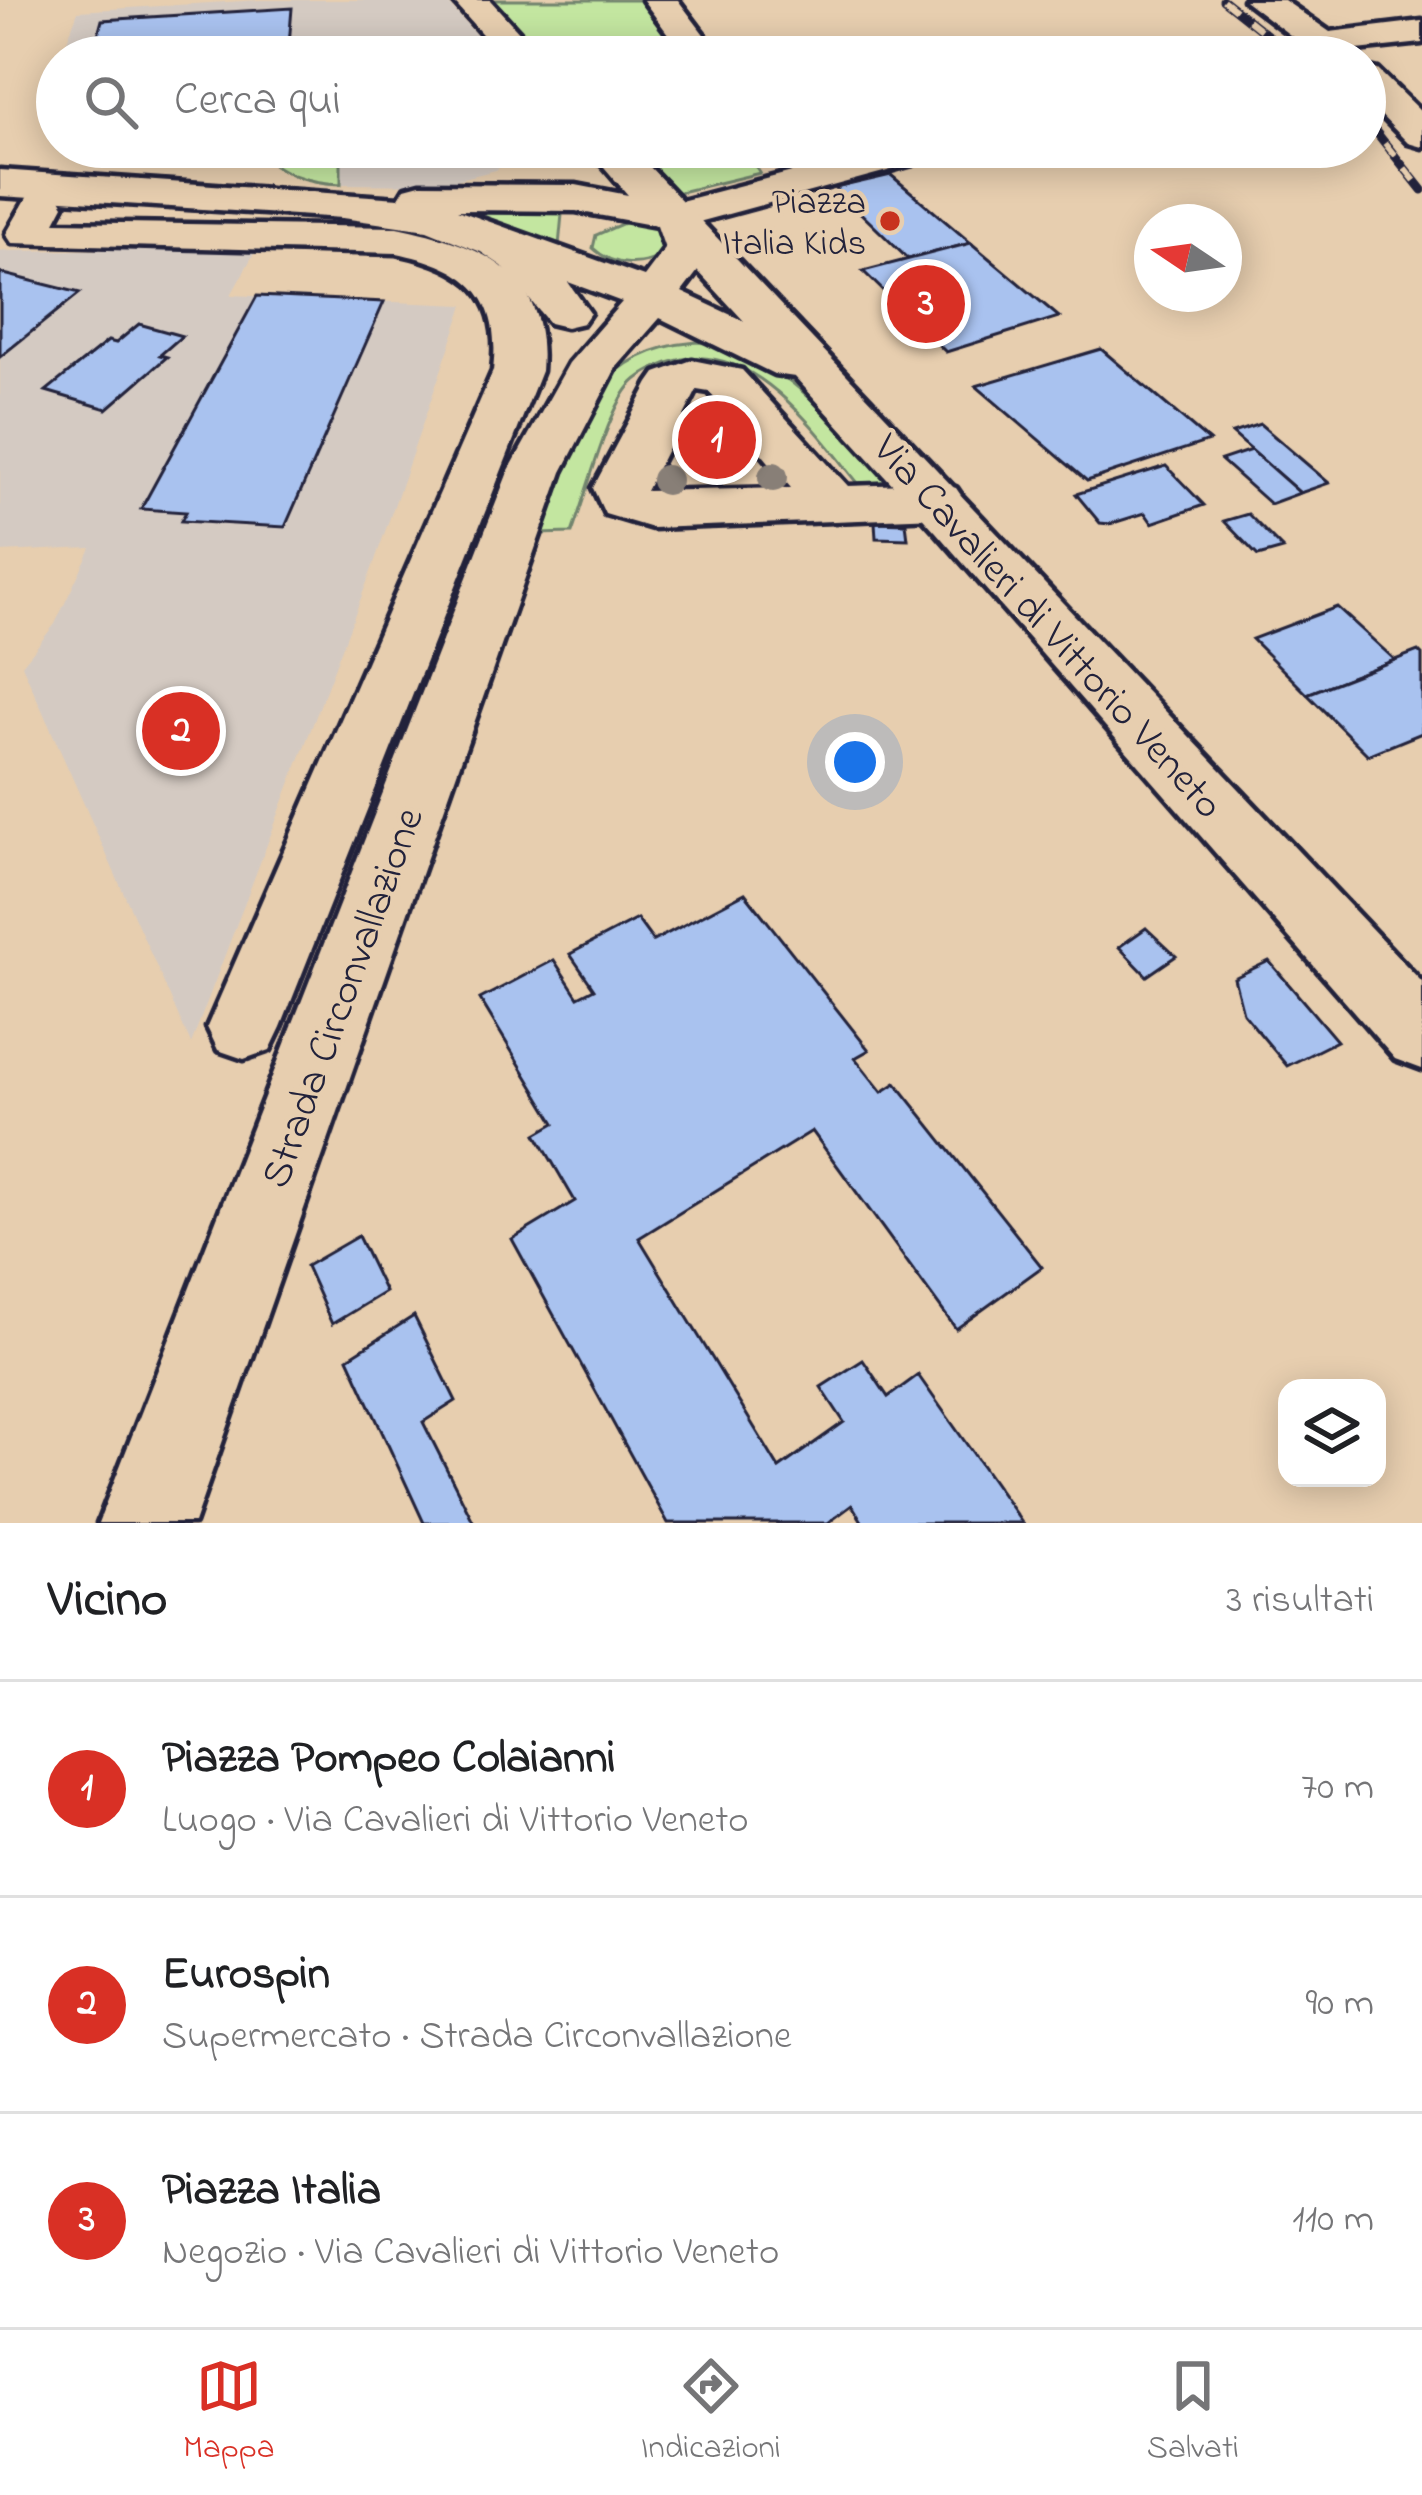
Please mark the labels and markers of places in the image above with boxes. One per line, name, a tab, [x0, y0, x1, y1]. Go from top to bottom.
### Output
place label: Piazza Italia Kids	[723, 178, 866, 272]
marker: Piazza Italia Kids	[877, 208, 903, 234]
pin: 3	[887, 259, 965, 349]
pin: 1	[678, 395, 756, 485]
pin: 2	[142, 686, 220, 776]

